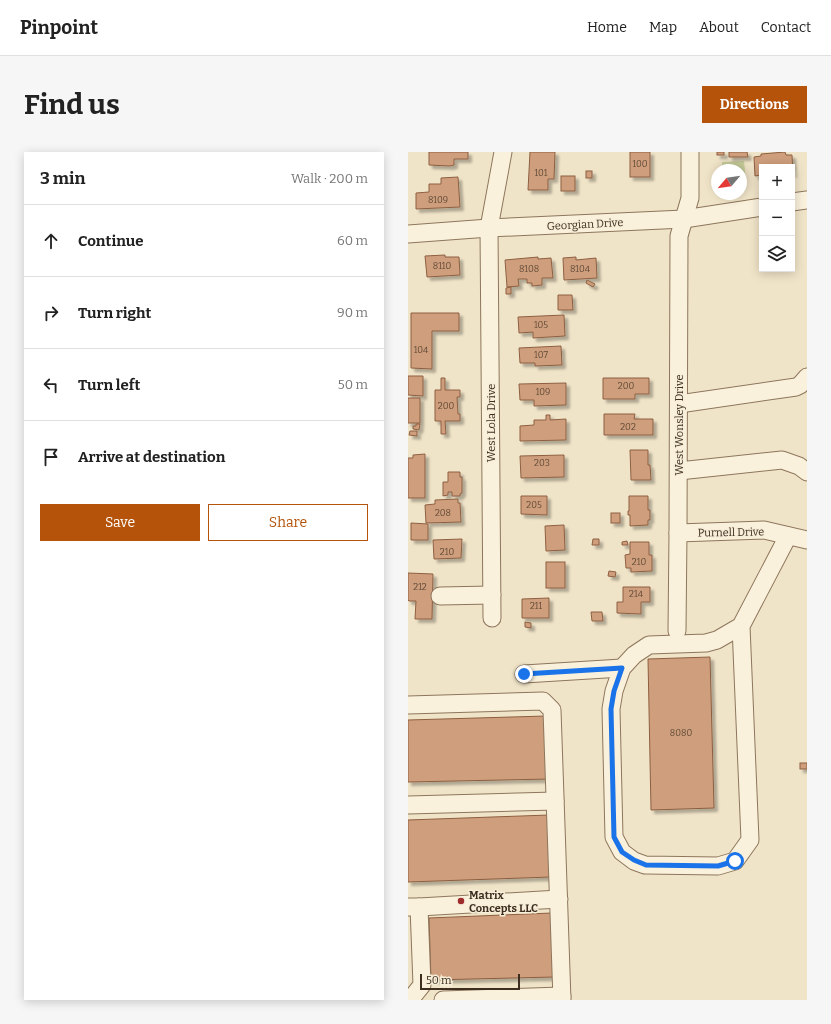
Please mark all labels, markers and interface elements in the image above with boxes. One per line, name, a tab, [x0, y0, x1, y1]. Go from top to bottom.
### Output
text: Pinpoint	[20, 16, 98, 39]
text: Home	[587, 19, 627, 36]
text: Map	[649, 19, 677, 36]
text: About	[699, 19, 739, 36]
text: Contact	[761, 19, 811, 36]
button: Directions	[702, 86, 807, 123]
text: Find us	[24, 88, 120, 121]
house number: 100	[632, 159, 648, 169]
north arrow	[711, 164, 747, 200]
map controls	[759, 164, 795, 272]
button: +	[759, 164, 795, 200]
text: 3 min	[40, 168, 85, 189]
house number: 101	[534, 168, 548, 178]
text: Walk · 200 m	[291, 171, 368, 186]
house number: 8109	[428, 195, 448, 205]
button: −	[759, 200, 795, 236]
street label: Georgian Drive	[546, 216, 624, 233]
icon: ahead	[40, 230, 62, 252]
text: Continue	[78, 232, 144, 250]
text: 60 m	[337, 233, 368, 248]
button: layers	[759, 236, 795, 272]
house number: 8110	[433, 261, 451, 271]
house number: 8108	[519, 264, 539, 274]
house number: 8104	[570, 264, 591, 274]
icon: right	[40, 302, 62, 324]
text: Turn right	[78, 304, 151, 322]
text: 90 m	[337, 305, 368, 320]
house number: 105	[534, 320, 548, 330]
house number: 104	[414, 345, 429, 355]
house number: 107	[534, 350, 548, 360]
icon: left	[40, 374, 62, 396]
street label: West Wonsley Drive	[673, 375, 686, 476]
text: Turn left	[78, 376, 140, 394]
text: 50 m	[338, 377, 368, 392]
house number: 200	[618, 381, 634, 391]
street label: West Lola Drive	[485, 384, 498, 462]
house number: 109	[536, 387, 550, 397]
house number: 200	[438, 401, 454, 411]
house number: 202	[620, 422, 636, 432]
icon: arrive	[40, 446, 62, 468]
text: Arrive at destination	[78, 448, 225, 466]
house number: 203	[534, 458, 550, 468]
house number: 205	[526, 500, 542, 510]
button: Save	[40, 504, 200, 541]
button: Share	[208, 504, 368, 541]
house number: 208	[435, 508, 451, 518]
street label: Purnell Drive	[698, 525, 764, 540]
house number: 210	[440, 547, 454, 557]
house number: 210	[632, 557, 646, 567]
house number: 212	[413, 582, 427, 592]
house number: 214	[629, 589, 644, 599]
house number: 211	[530, 601, 542, 611]
route end	[515, 665, 533, 683]
house number: 8080	[670, 728, 692, 738]
route start	[726, 852, 744, 870]
place label: Matrix Concepts LLC	[469, 889, 538, 915]
marker: Matrix Concepts LLC	[456, 896, 466, 906]
scale bar	[420, 972, 520, 991]
text: 50 m	[426, 974, 452, 987]

